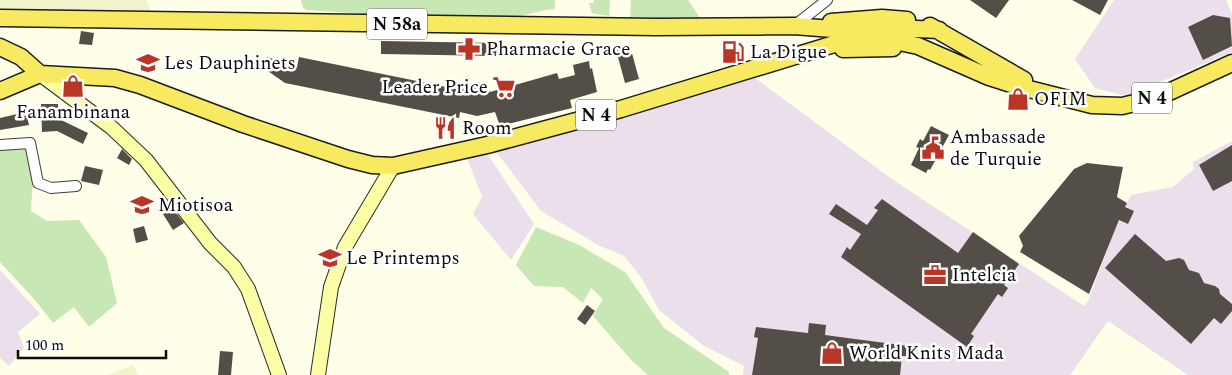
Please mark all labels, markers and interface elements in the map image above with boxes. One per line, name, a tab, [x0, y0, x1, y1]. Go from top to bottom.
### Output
road number: N 58a	[367, 8, 427, 40]
place label: Pharmacie Grace	[486, 35, 630, 64]
pharmacy icon: Pharmacie Grace	[456, 36, 482, 62]
place label: La Digue	[750, 38, 827, 67]
fuel station icon: La Digue	[720, 39, 746, 65]
place label: Les Dauphinets	[164, 49, 296, 78]
school or university icon: Les Dauphinets	[135, 50, 161, 76]
shop icon: Fanambinana	[60, 73, 86, 99]
place label: Leader Price	[382, 73, 488, 102]
supermarket icon: Leader Price	[491, 74, 517, 100]
road number: N 4	[1132, 82, 1172, 114]
place label: OFIM	[1034, 85, 1087, 114]
shop icon: OFIM	[1005, 86, 1031, 112]
place label: Fanambinana	[16, 98, 131, 127]
road number: N 4	[576, 100, 616, 130]
place label: Room	[462, 114, 512, 143]
restaurant icon: Room	[432, 115, 458, 141]
place label: Ambassade de Turquie	[950, 123, 1046, 174]
public building icon: Ambassade de Turquie	[920, 135, 946, 161]
place label: Miotisoa	[158, 191, 234, 220]
school or university icon: Miotisoa	[129, 192, 155, 218]
place label: Le Printemps	[346, 244, 460, 273]
school or university icon: Le Printemps	[317, 245, 343, 271]
place label: Intelcia	[952, 261, 1017, 290]
office icon: Intelcia	[922, 262, 948, 288]
scale bar	[18, 328, 165, 360]
text: 100 m	[25, 334, 64, 357]
place label: World Knits Mada	[849, 339, 1004, 368]
shop icon: World Knits Mada	[819, 340, 845, 366]

